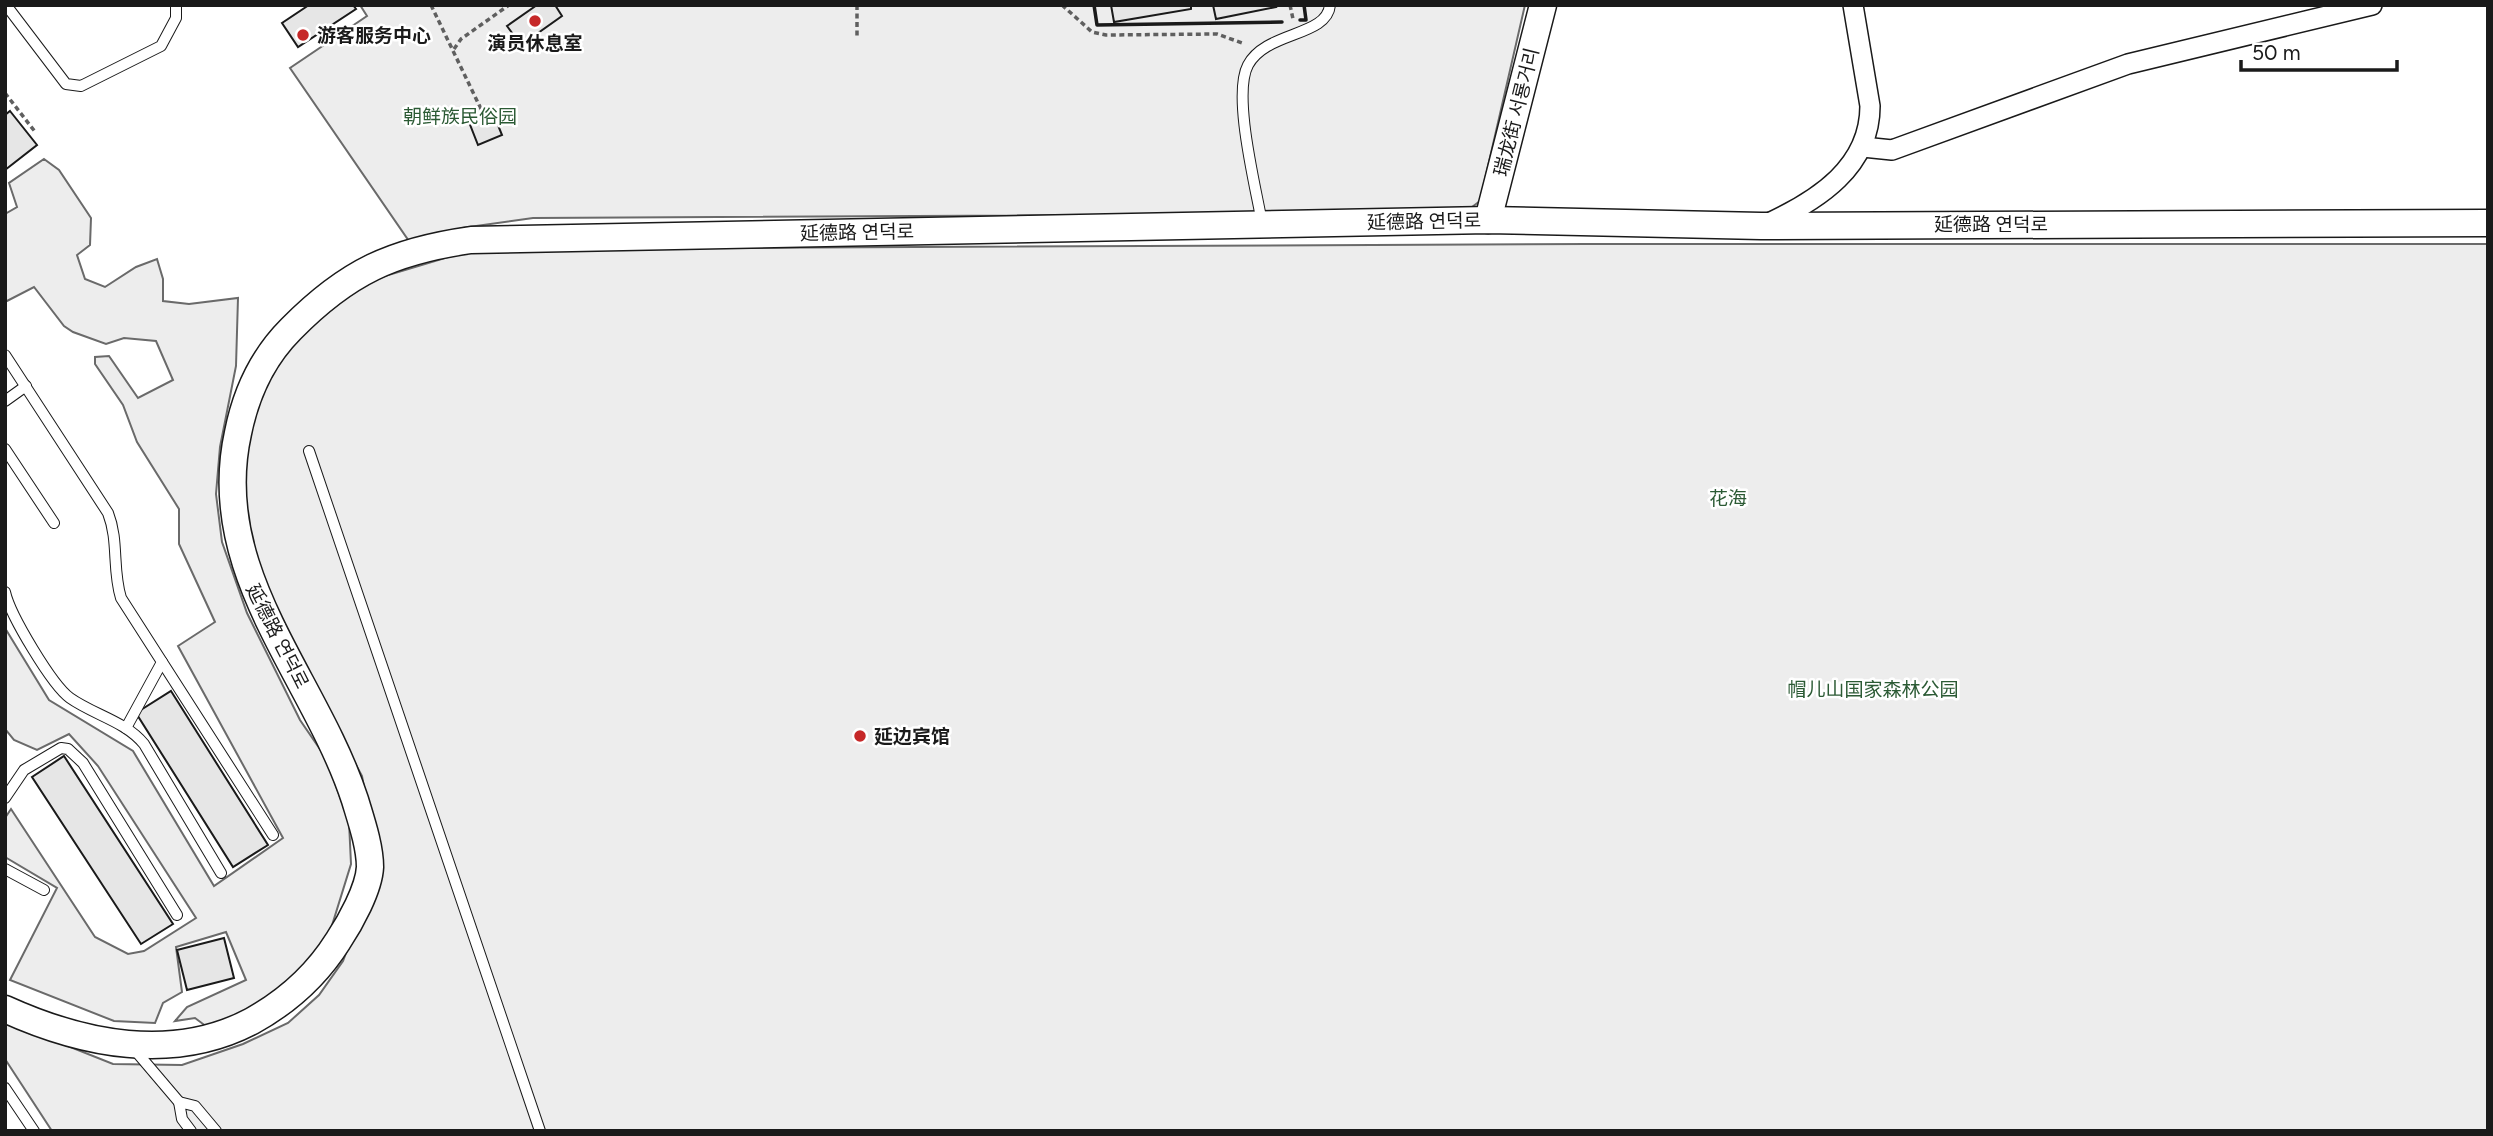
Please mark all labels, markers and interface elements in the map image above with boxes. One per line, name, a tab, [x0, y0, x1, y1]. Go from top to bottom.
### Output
marker: 演员休息室	[527, 13, 543, 29]
place label: 游客服务中心	[317, 24, 431, 47]
marker: 游客服务中心	[295, 27, 311, 43]
scale bar	[2241, 28, 2397, 72]
place label: 演员休息室	[487, 32, 583, 55]
text: 50 m	[2252, 40, 2301, 65]
street label: 瑞龙街 서룡거리	[1489, 45, 1544, 179]
park label: 朝鲜族民俗园	[403, 105, 517, 128]
street label: 延德路 연덕로	[1367, 209, 1481, 234]
street label: 延德路 연덕로	[1934, 213, 2048, 236]
street label: 延德路 연덕로	[800, 220, 914, 245]
park label: 花海	[1709, 487, 1747, 510]
street label: 延德路 연덕로	[241, 580, 314, 692]
park label: 帽儿山国家森林公园	[1787, 678, 1959, 701]
place label: 延边宾馆	[874, 725, 950, 748]
marker: 延边宾馆	[852, 728, 868, 744]

